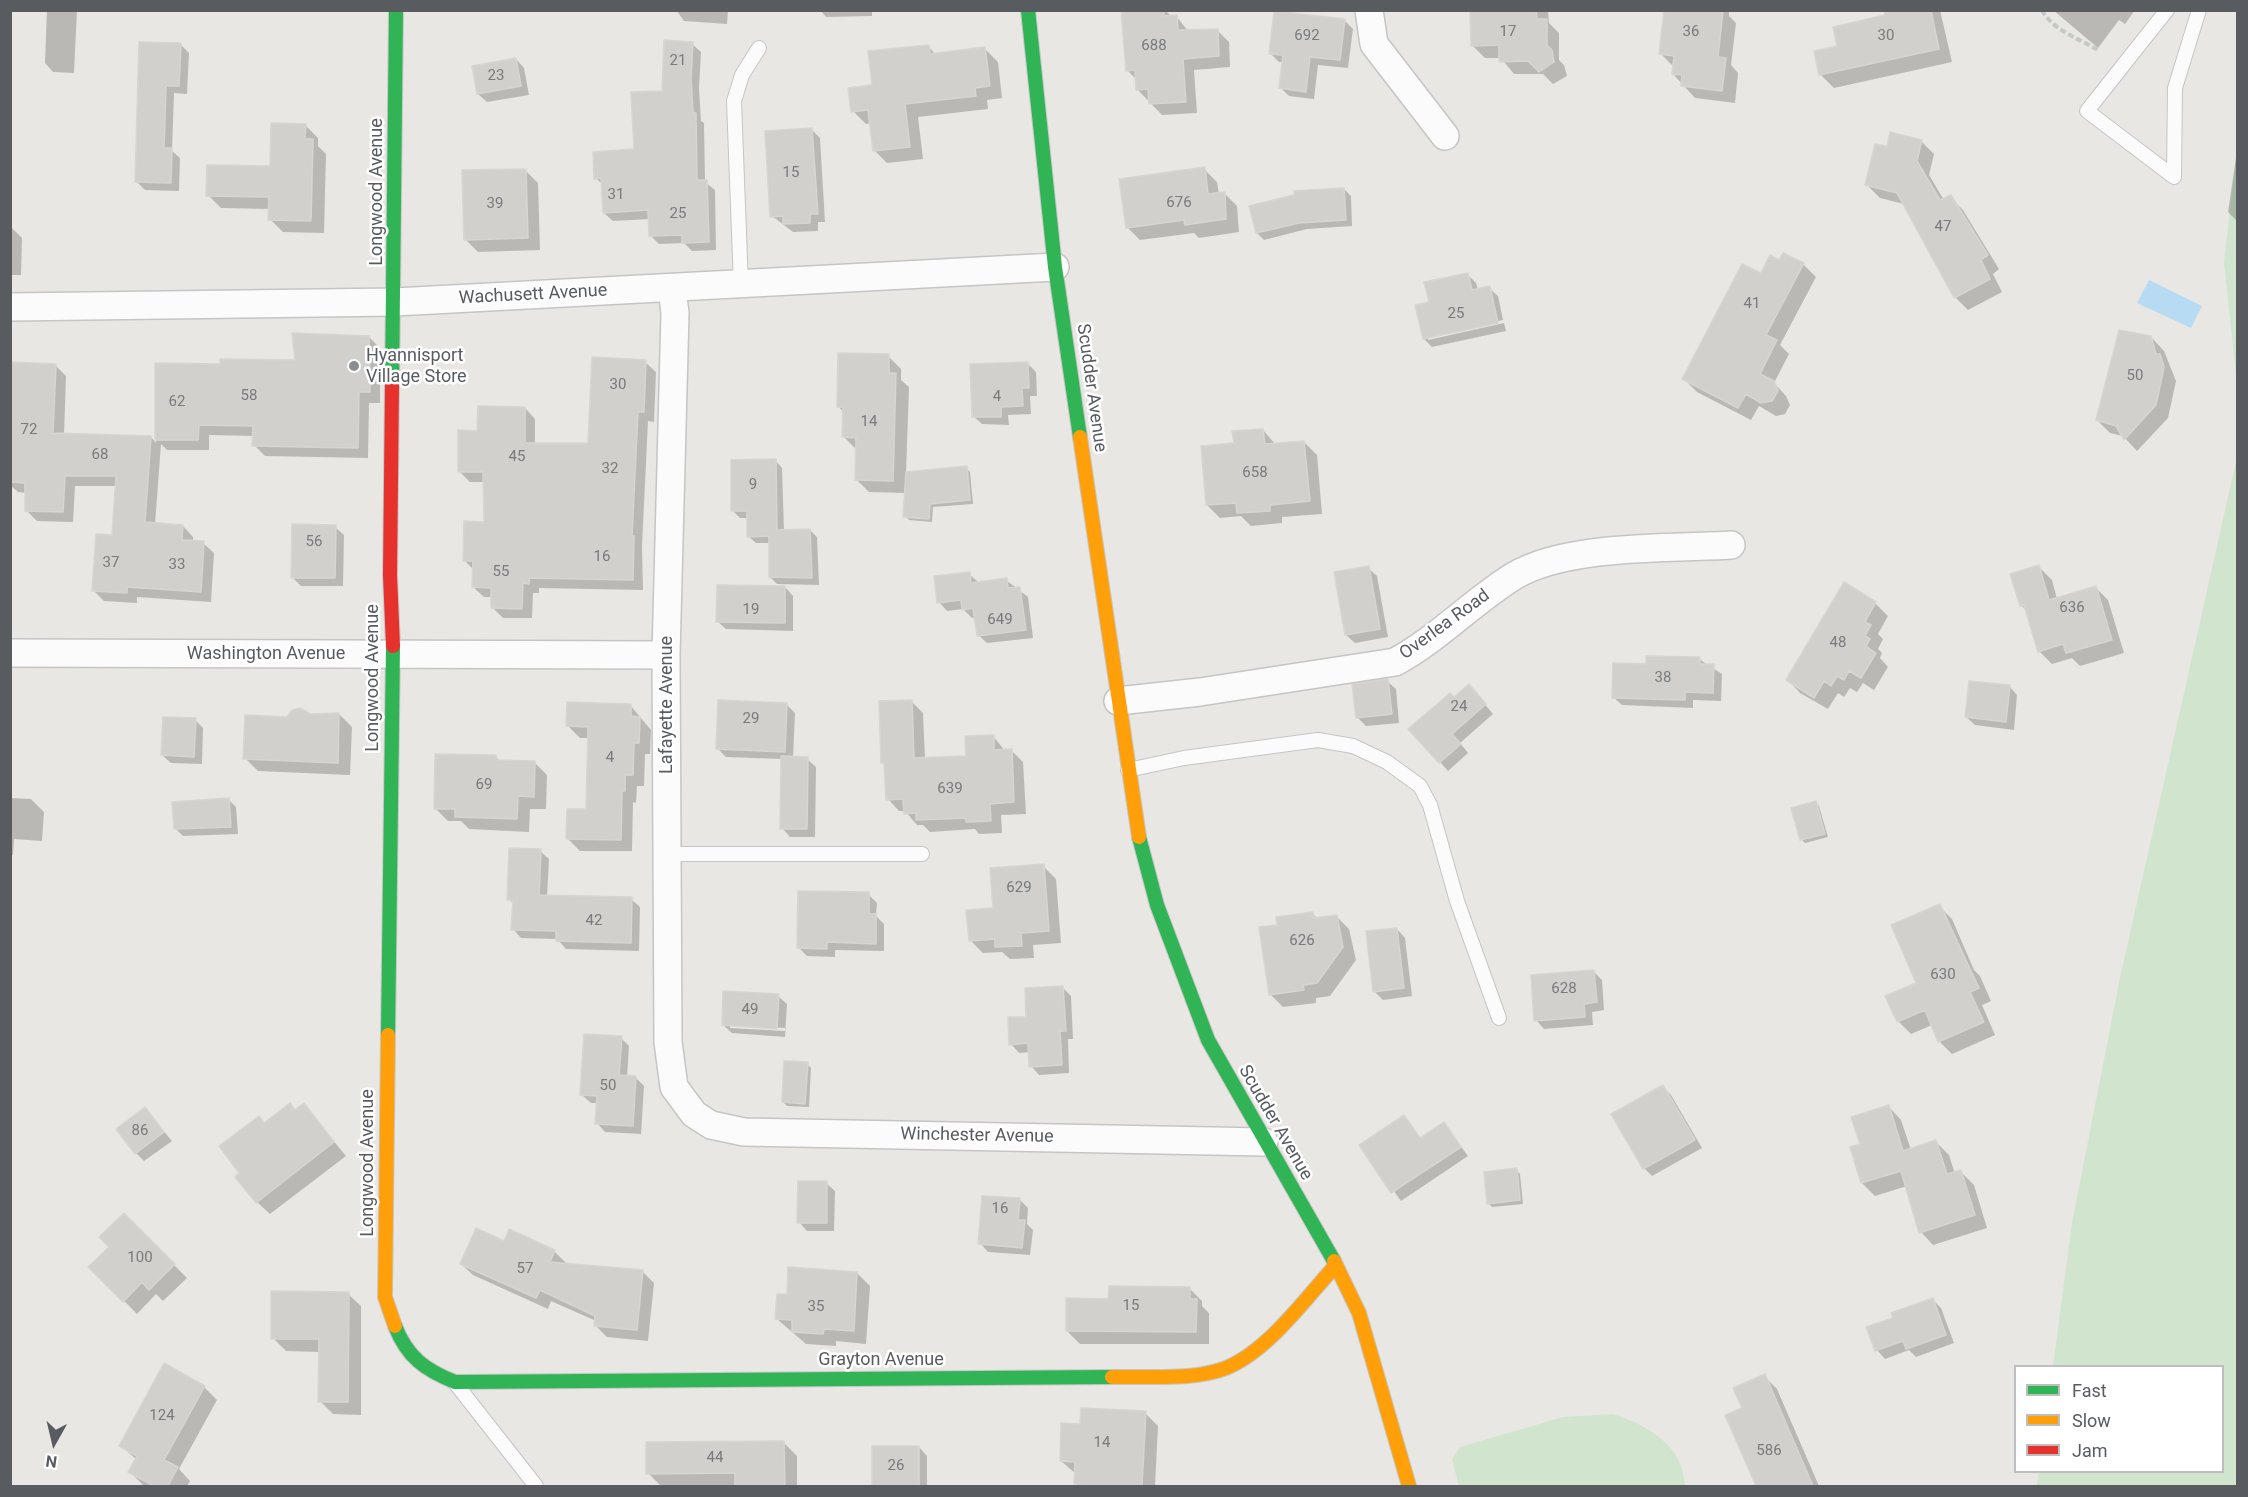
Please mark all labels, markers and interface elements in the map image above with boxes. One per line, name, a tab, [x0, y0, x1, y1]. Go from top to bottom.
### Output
house number: 17	[1500, 23, 1516, 41]
house number: 36	[1683, 23, 1699, 41]
house number: 692	[1294, 27, 1320, 45]
house number: 30	[1878, 27, 1894, 45]
house number: 688	[1141, 37, 1167, 55]
house number: 21	[670, 52, 686, 70]
house number: 23	[488, 67, 504, 85]
street label: Longwood Avenue	[366, 118, 388, 266]
house number: 15	[783, 164, 799, 182]
house number: 31	[608, 186, 624, 204]
house number: 676	[1166, 194, 1192, 212]
house number: 39	[487, 195, 503, 213]
house number: 25	[670, 205, 686, 223]
house number: 47	[1935, 218, 1951, 236]
street label: Wachusett Avenue	[458, 280, 608, 310]
house number: 41	[1744, 295, 1760, 313]
house number: 25	[1448, 305, 1464, 323]
street label: Scudder Avenue	[1071, 322, 1111, 454]
place label: Hyannisport Village Store	[366, 345, 467, 388]
marker: Hyannisport Village Store	[347, 359, 361, 373]
house number: 50	[2127, 367, 2143, 385]
house number: 30	[610, 376, 626, 394]
house number: 58	[241, 387, 257, 405]
house number: 4	[993, 388, 1001, 406]
house number: 62	[169, 393, 185, 411]
house number: 14	[861, 413, 877, 431]
house number: 72	[21, 421, 37, 439]
house number: 68	[92, 446, 108, 464]
house number: 45	[509, 448, 525, 466]
house number: 32	[602, 460, 618, 478]
house number: 658	[1242, 464, 1268, 482]
house number: 9	[749, 476, 757, 494]
house number: 56	[306, 533, 322, 551]
house number: 16	[594, 548, 610, 566]
house number: 37	[103, 554, 119, 572]
house number: 33	[169, 556, 185, 574]
house number: 55	[493, 563, 509, 581]
street label: Overlea Road	[1396, 585, 1494, 665]
house number: 636	[2059, 599, 2085, 617]
house number: 19	[743, 601, 759, 619]
street label: Longwood Avenue	[362, 604, 384, 752]
house number: 649	[987, 611, 1013, 629]
house number: 48	[1830, 634, 1846, 652]
street label: Lafayette Avenue	[656, 636, 678, 774]
street label: Washington Avenue	[187, 643, 345, 665]
house number: 38	[1655, 669, 1671, 687]
house number: 24	[1451, 698, 1467, 716]
house number: 29	[743, 710, 759, 728]
house number: 4	[606, 749, 614, 767]
house number: 69	[476, 776, 492, 794]
house number: 639	[937, 780, 963, 798]
house number: 629	[1006, 879, 1032, 897]
house number: 42	[586, 912, 602, 930]
house number: 626	[1289, 932, 1315, 950]
house number: 630	[1930, 966, 1956, 984]
house number: 628	[1551, 980, 1577, 998]
house number: 49	[742, 1001, 758, 1019]
street label: Scudder Avenue	[1233, 1062, 1317, 1184]
house number: 50	[600, 1077, 616, 1095]
street label: Longwood Avenue	[357, 1089, 379, 1237]
house number: 86	[132, 1122, 148, 1140]
street label: Winchester Avenue	[900, 1124, 1054, 1148]
house number: 16	[992, 1200, 1008, 1218]
house number: 100	[127, 1249, 153, 1267]
house number: 57	[517, 1260, 533, 1278]
house number: 15	[1123, 1297, 1139, 1315]
house number: 35	[808, 1298, 824, 1316]
street label: Grayton Avenue	[818, 1349, 944, 1371]
legend	[2014, 1365, 2224, 1473]
text: Fast	[2072, 1380, 2107, 1401]
house number: 124	[149, 1407, 175, 1425]
text: Slow	[2072, 1410, 2111, 1431]
north arrow	[24, 1413, 84, 1473]
house number: 14	[1094, 1434, 1110, 1452]
text: Jam	[2072, 1440, 2108, 1461]
house number: 586	[1756, 1442, 1782, 1460]
house number: 44	[707, 1449, 723, 1467]
text: N	[45, 1451, 58, 1472]
house number: 26	[888, 1457, 904, 1475]

